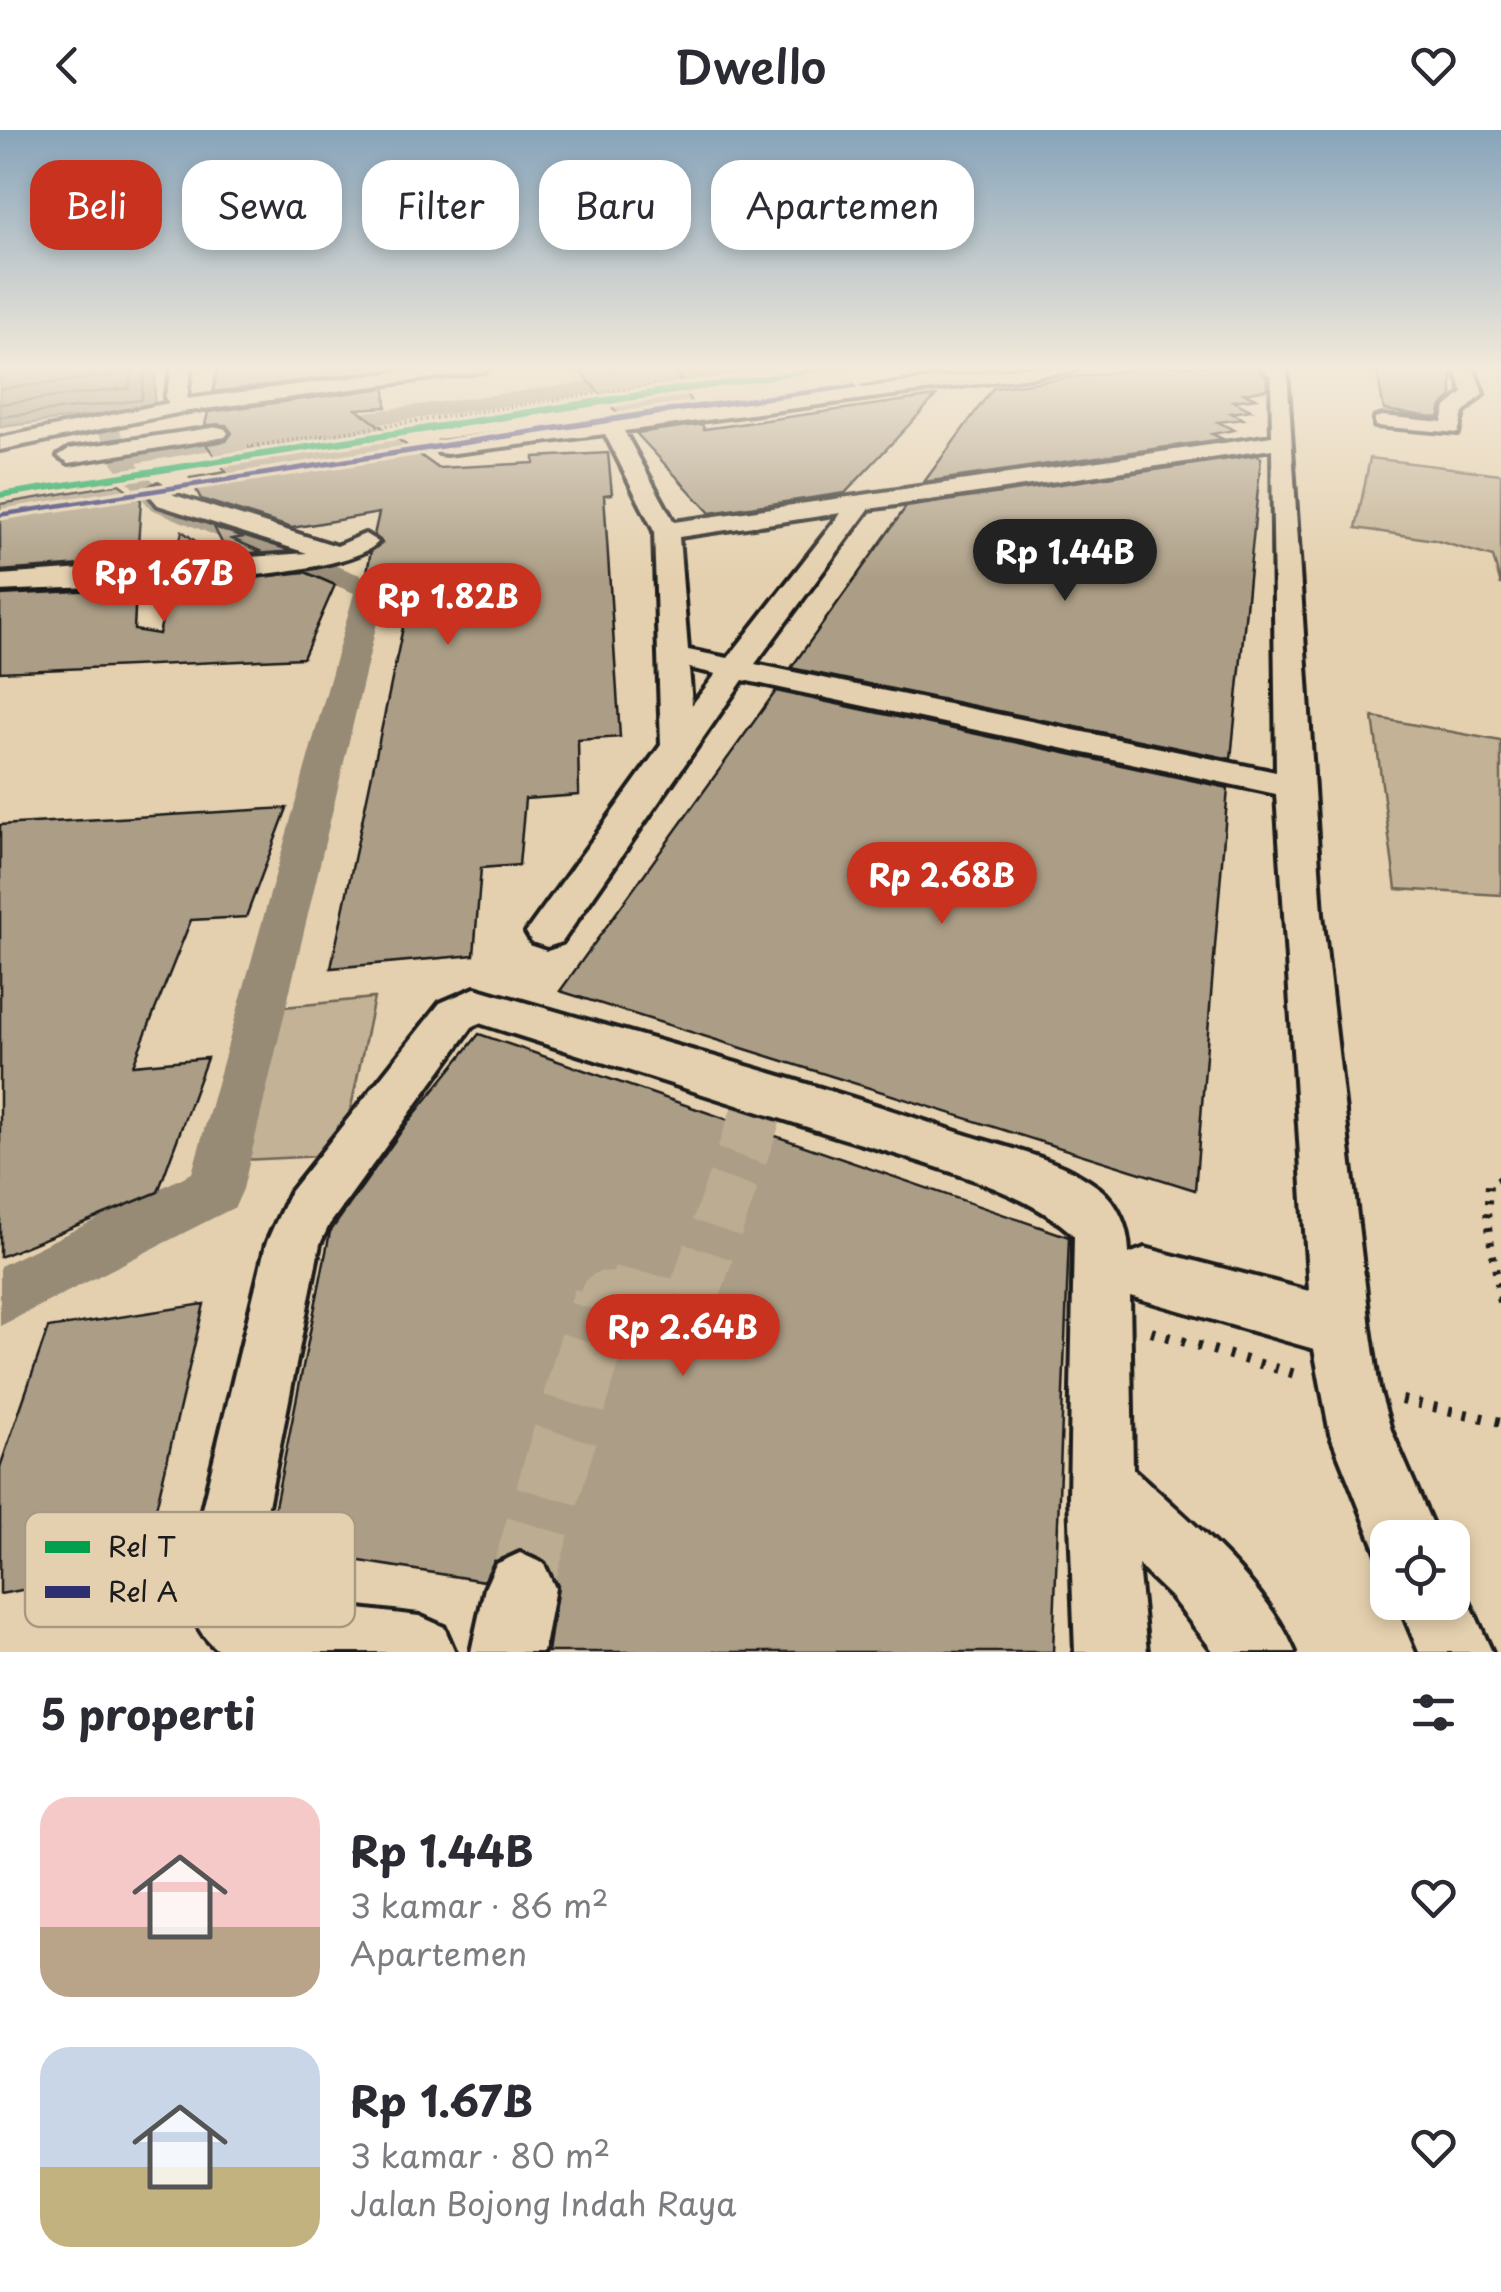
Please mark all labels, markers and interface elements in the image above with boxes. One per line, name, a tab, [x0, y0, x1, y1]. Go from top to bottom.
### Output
text: Dwello	[675, 31, 826, 99]
icon: back	[40, 38, 95, 93]
icon: heart	[1406, 38, 1461, 93]
chip: Beli	[30, 160, 162, 250]
chip: Sewa	[182, 160, 342, 250]
chip: Filter	[362, 160, 519, 250]
chip: Baru	[539, 160, 691, 250]
chip: Apartemen	[711, 160, 974, 250]
pin: Rp 1.44B	[962, 519, 1168, 604]
text: Rp 1.44B	[995, 527, 1135, 575]
pin: Rp 1.67B	[61, 540, 267, 625]
text: Rp 1.67B	[94, 548, 234, 596]
pin: Rp 1.82B	[345, 563, 551, 648]
text: Rp 1.82B	[377, 571, 519, 619]
pin: Rp 2.68B	[839, 842, 1045, 927]
text: Rp 2.68B	[869, 850, 1015, 898]
pin: Rp 2.64B	[580, 1294, 786, 1379]
text: Rp 2.64B	[608, 1302, 758, 1350]
legend	[25, 1512, 355, 1627]
map controls	[1370, 1520, 1470, 1620]
button: locate	[1370, 1520, 1470, 1620]
text: Rel T	[108, 1524, 176, 1567]
text: Rel A	[108, 1569, 178, 1612]
text: 5 properti	[40, 1681, 255, 1744]
icon: filters	[1406, 1685, 1461, 1740]
text: Rp 1.44B	[350, 1818, 534, 1881]
icon: home	[120, 1837, 240, 1957]
icon: heart	[1406, 1870, 1461, 1925]
text: 3 kamar · 86 m²	[350, 1881, 609, 1929]
text: Apartemen	[350, 1929, 527, 1977]
text: Rp 1.67B	[350, 2068, 533, 2131]
icon: home	[120, 2087, 240, 2207]
icon: heart	[1406, 2120, 1461, 2175]
text: 3 kamar · 80 m²	[350, 2131, 610, 2179]
text: Jalan Bojong Indah Raya	[350, 2179, 736, 2227]

